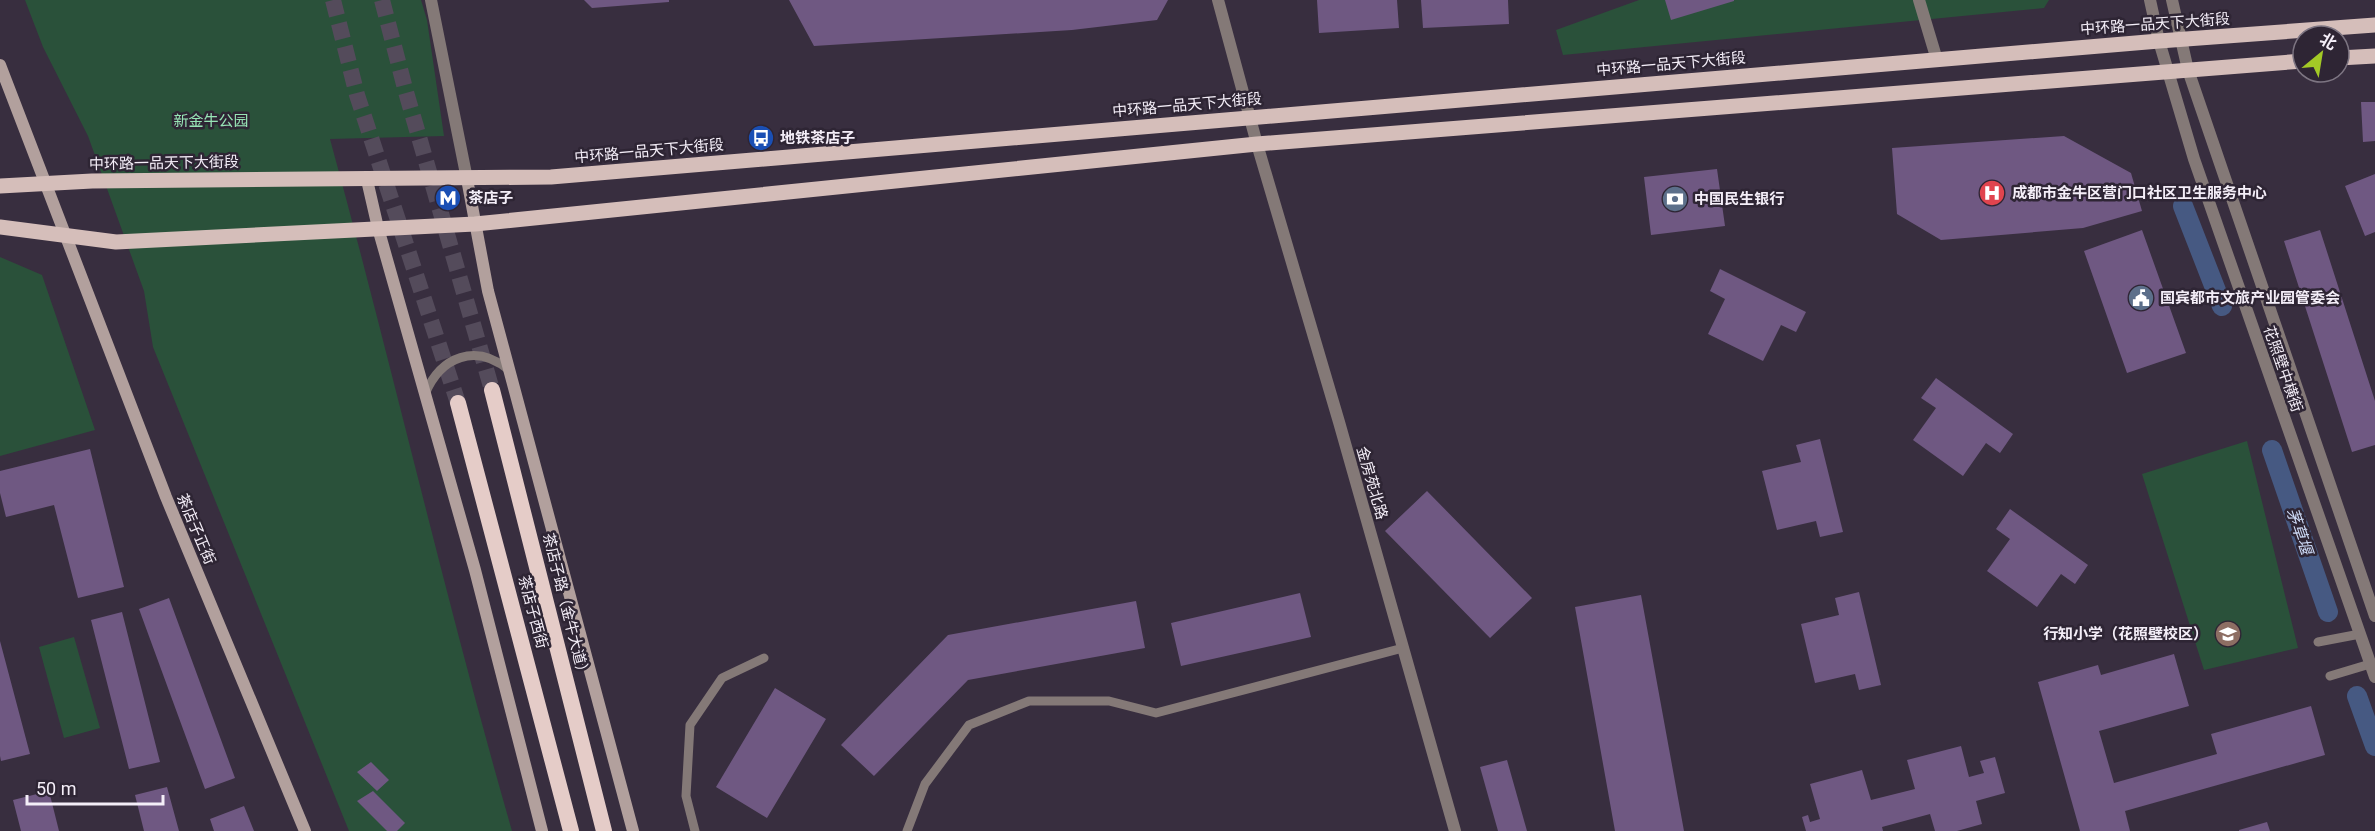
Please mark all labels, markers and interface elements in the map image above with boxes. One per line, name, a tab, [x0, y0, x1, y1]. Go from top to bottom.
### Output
street label: 中环路一品天下大街段	[2080, 10, 2230, 38]
north arrow	[2291, 24, 2351, 84]
text: 北	[2317, 29, 2340, 54]
street label: 中环路一品天下大街段	[1595, 48, 1747, 80]
street label: 中环路一品天下大街段	[1111, 89, 1263, 121]
park label: 新金牛公园	[173, 112, 249, 130]
bus stop icon: 地铁茶店子	[746, 123, 776, 153]
place label: 地铁茶店子	[780, 129, 855, 147]
street label: 中环路一品天下大街段	[573, 135, 725, 167]
street label: 中环路一品天下大街段	[89, 153, 239, 173]
hospital icon: 成都市金牛区营门口社区卫生服务中心	[1977, 178, 2007, 208]
metro station icon: 茶店子	[433, 183, 463, 213]
bank icon: 中国民生银行	[1660, 184, 1690, 214]
place label: 成都市金牛区营门口社区卫生服务中心	[2012, 184, 2267, 202]
place label: 茶店子	[468, 189, 513, 207]
place label: 中国民生银行	[1694, 190, 1784, 208]
public building icon: 国宾都市文旅产业园管委会	[2126, 283, 2156, 313]
place label: 国宾都市文旅产业园管委会	[2160, 289, 2340, 307]
street label: 花照壁中横街	[2260, 324, 2306, 414]
street label: 金房苑北路	[1353, 444, 1391, 522]
street label: 茶店子正街	[173, 491, 219, 567]
water label: 茅草堰	[2283, 505, 2317, 560]
street label: 茶店子路（金牛大道）	[539, 531, 593, 681]
street label: 茶店子西街	[515, 573, 551, 651]
school or university icon: 行知小学（花照壁校区）	[2213, 619, 2243, 649]
place label: 行知小学（花照壁校区）	[2043, 625, 2208, 643]
scale bar	[27, 768, 164, 806]
text: 50 m	[36, 778, 76, 799]

